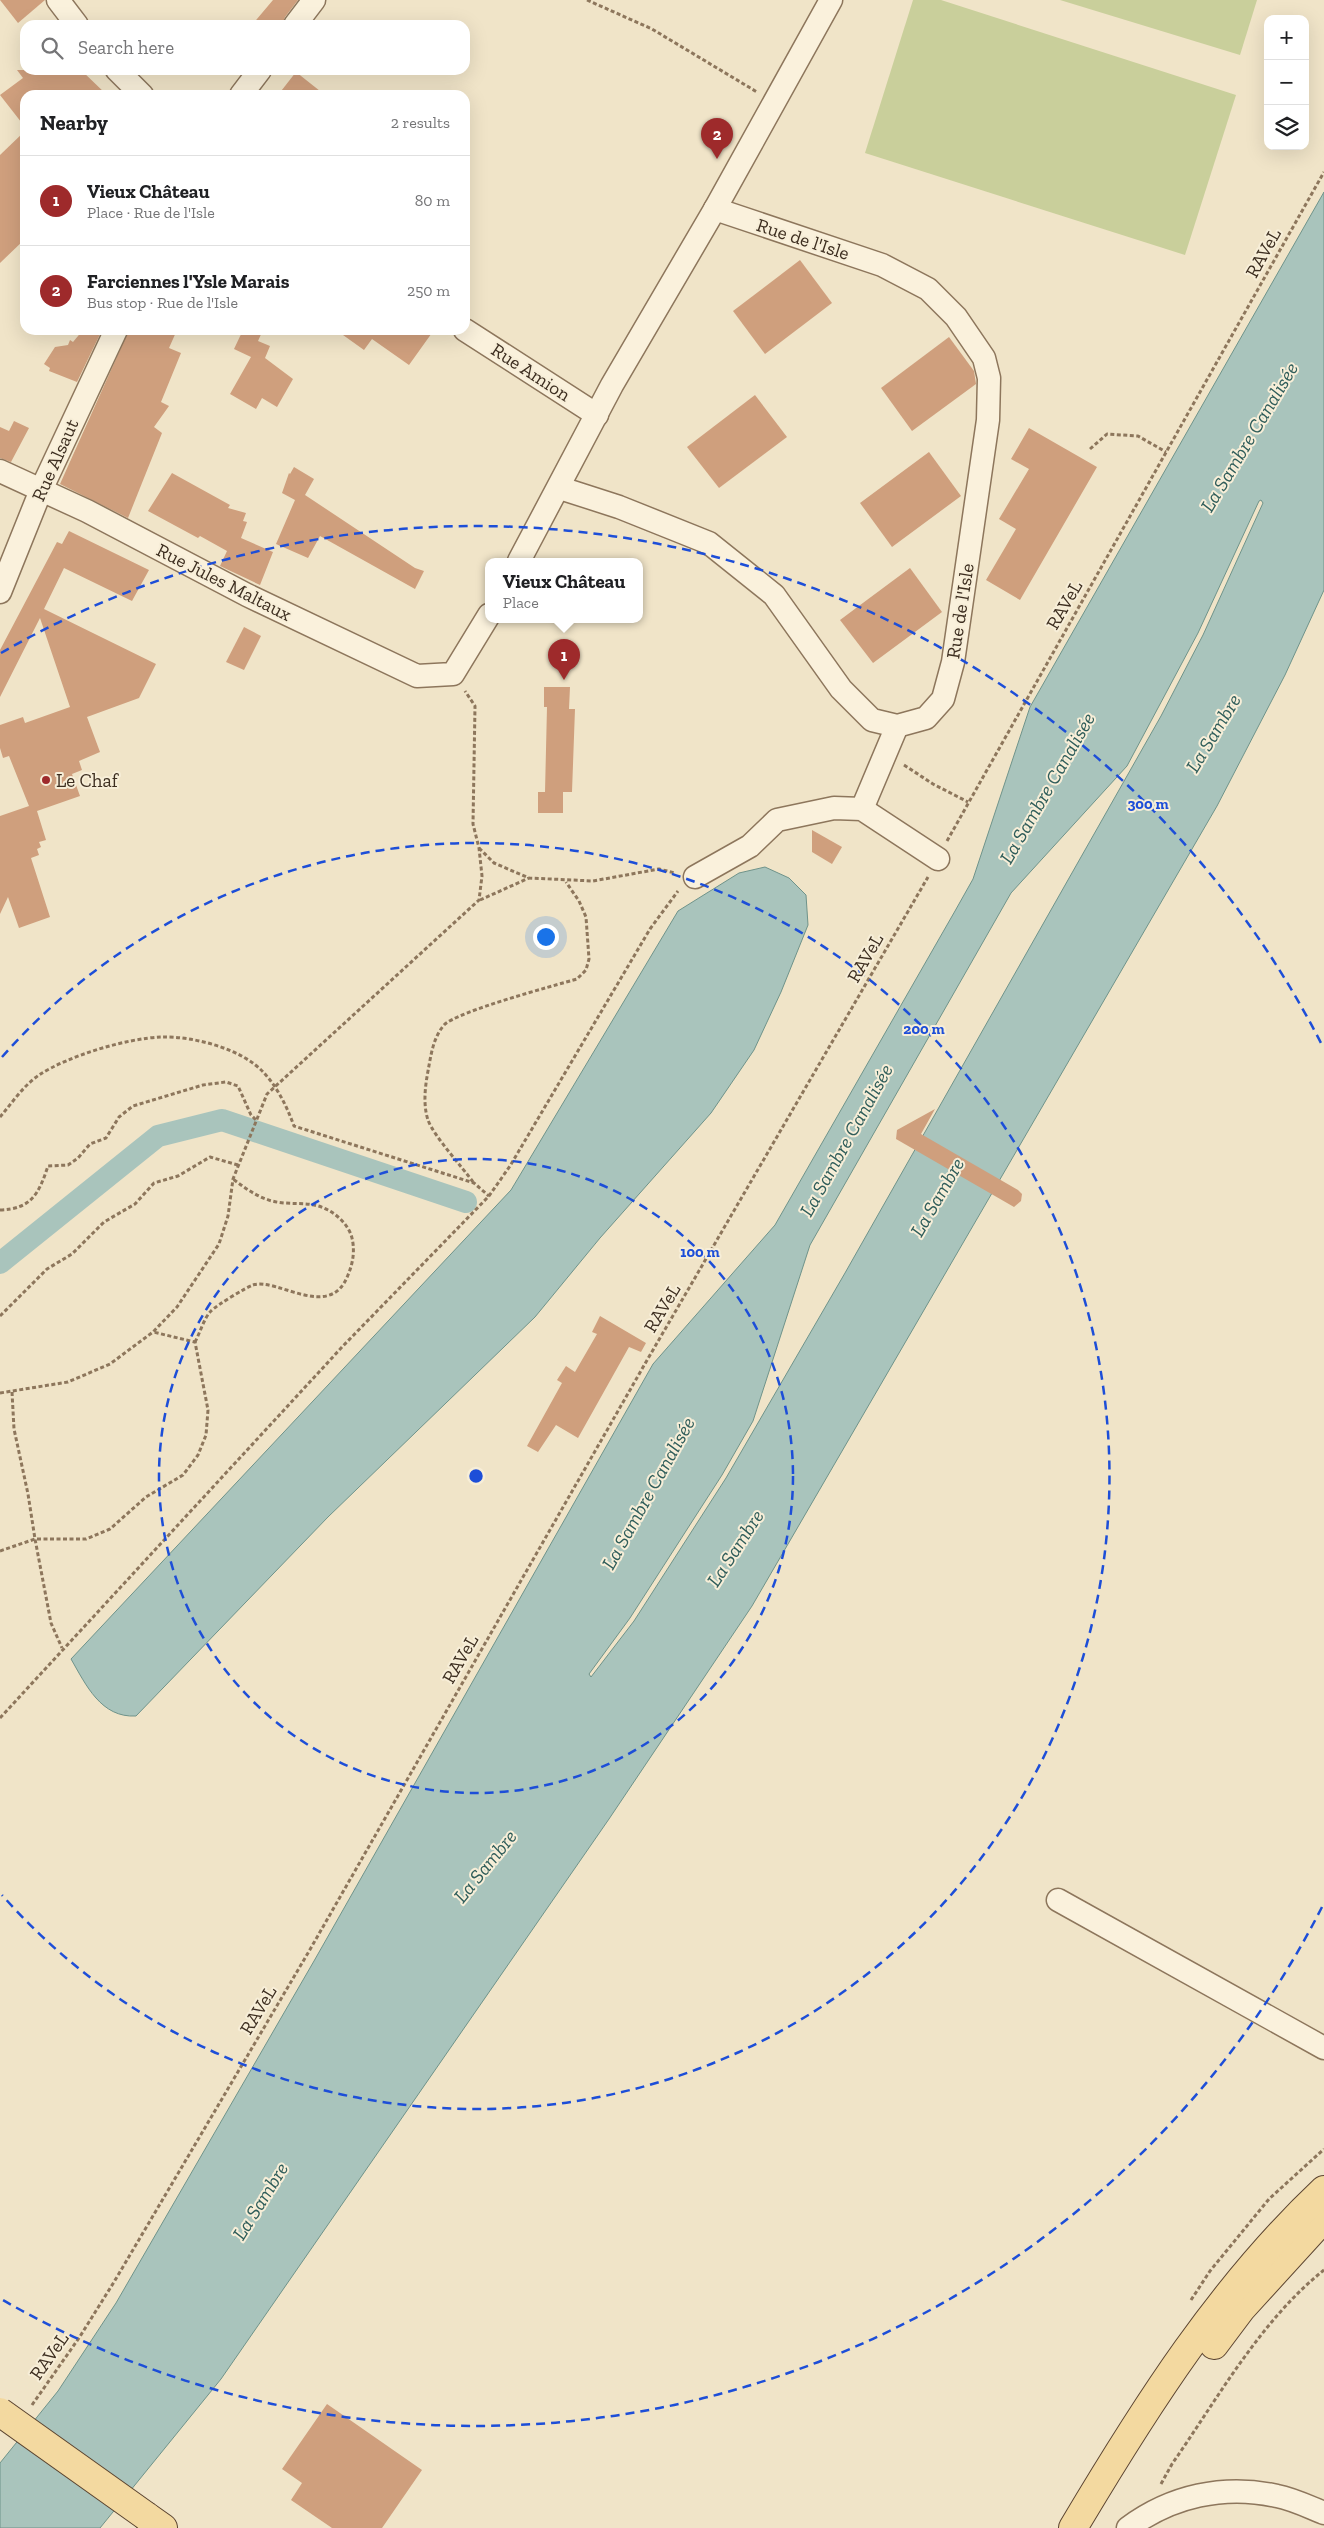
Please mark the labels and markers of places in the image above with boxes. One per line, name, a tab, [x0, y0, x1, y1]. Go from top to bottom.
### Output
pin: 2	[701, 118, 733, 159]
pin: 1	[548, 639, 580, 680]
place label: Le Chaf	[56, 769, 120, 792]
marker: Le Chaf	[40, 774, 52, 786]
centre of rings	[467, 1467, 485, 1485]

